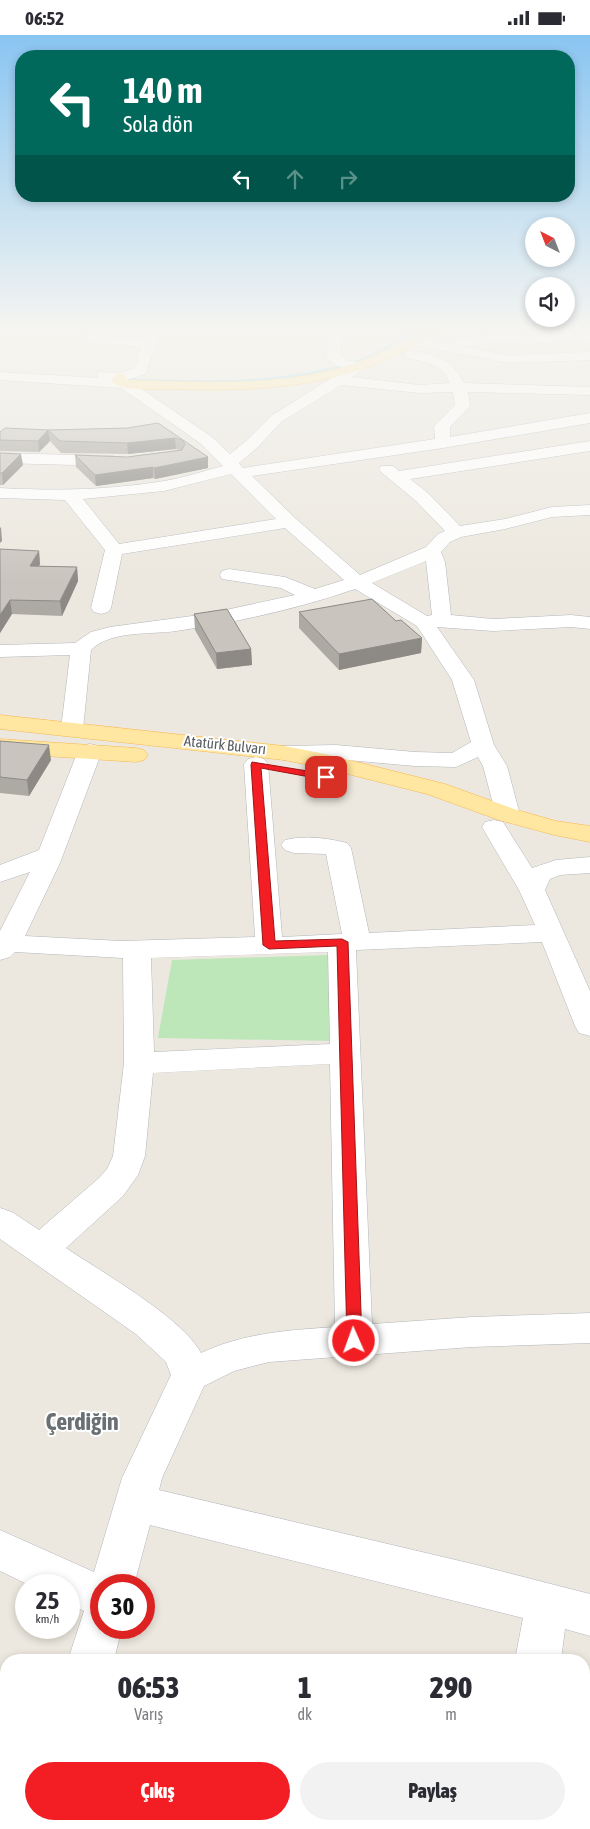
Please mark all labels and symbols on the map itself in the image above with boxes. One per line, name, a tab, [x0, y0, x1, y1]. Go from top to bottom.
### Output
north arrow	[525, 217, 575, 267]
street label: Atatürk Bulvarı	[183, 732, 267, 757]
pin	[305, 756, 347, 798]
position arrow	[327, 1314, 379, 1366]
district label: Çerdiğin	[45, 1408, 119, 1435]
speed limit sign: 30	[90, 1574, 155, 1639]

